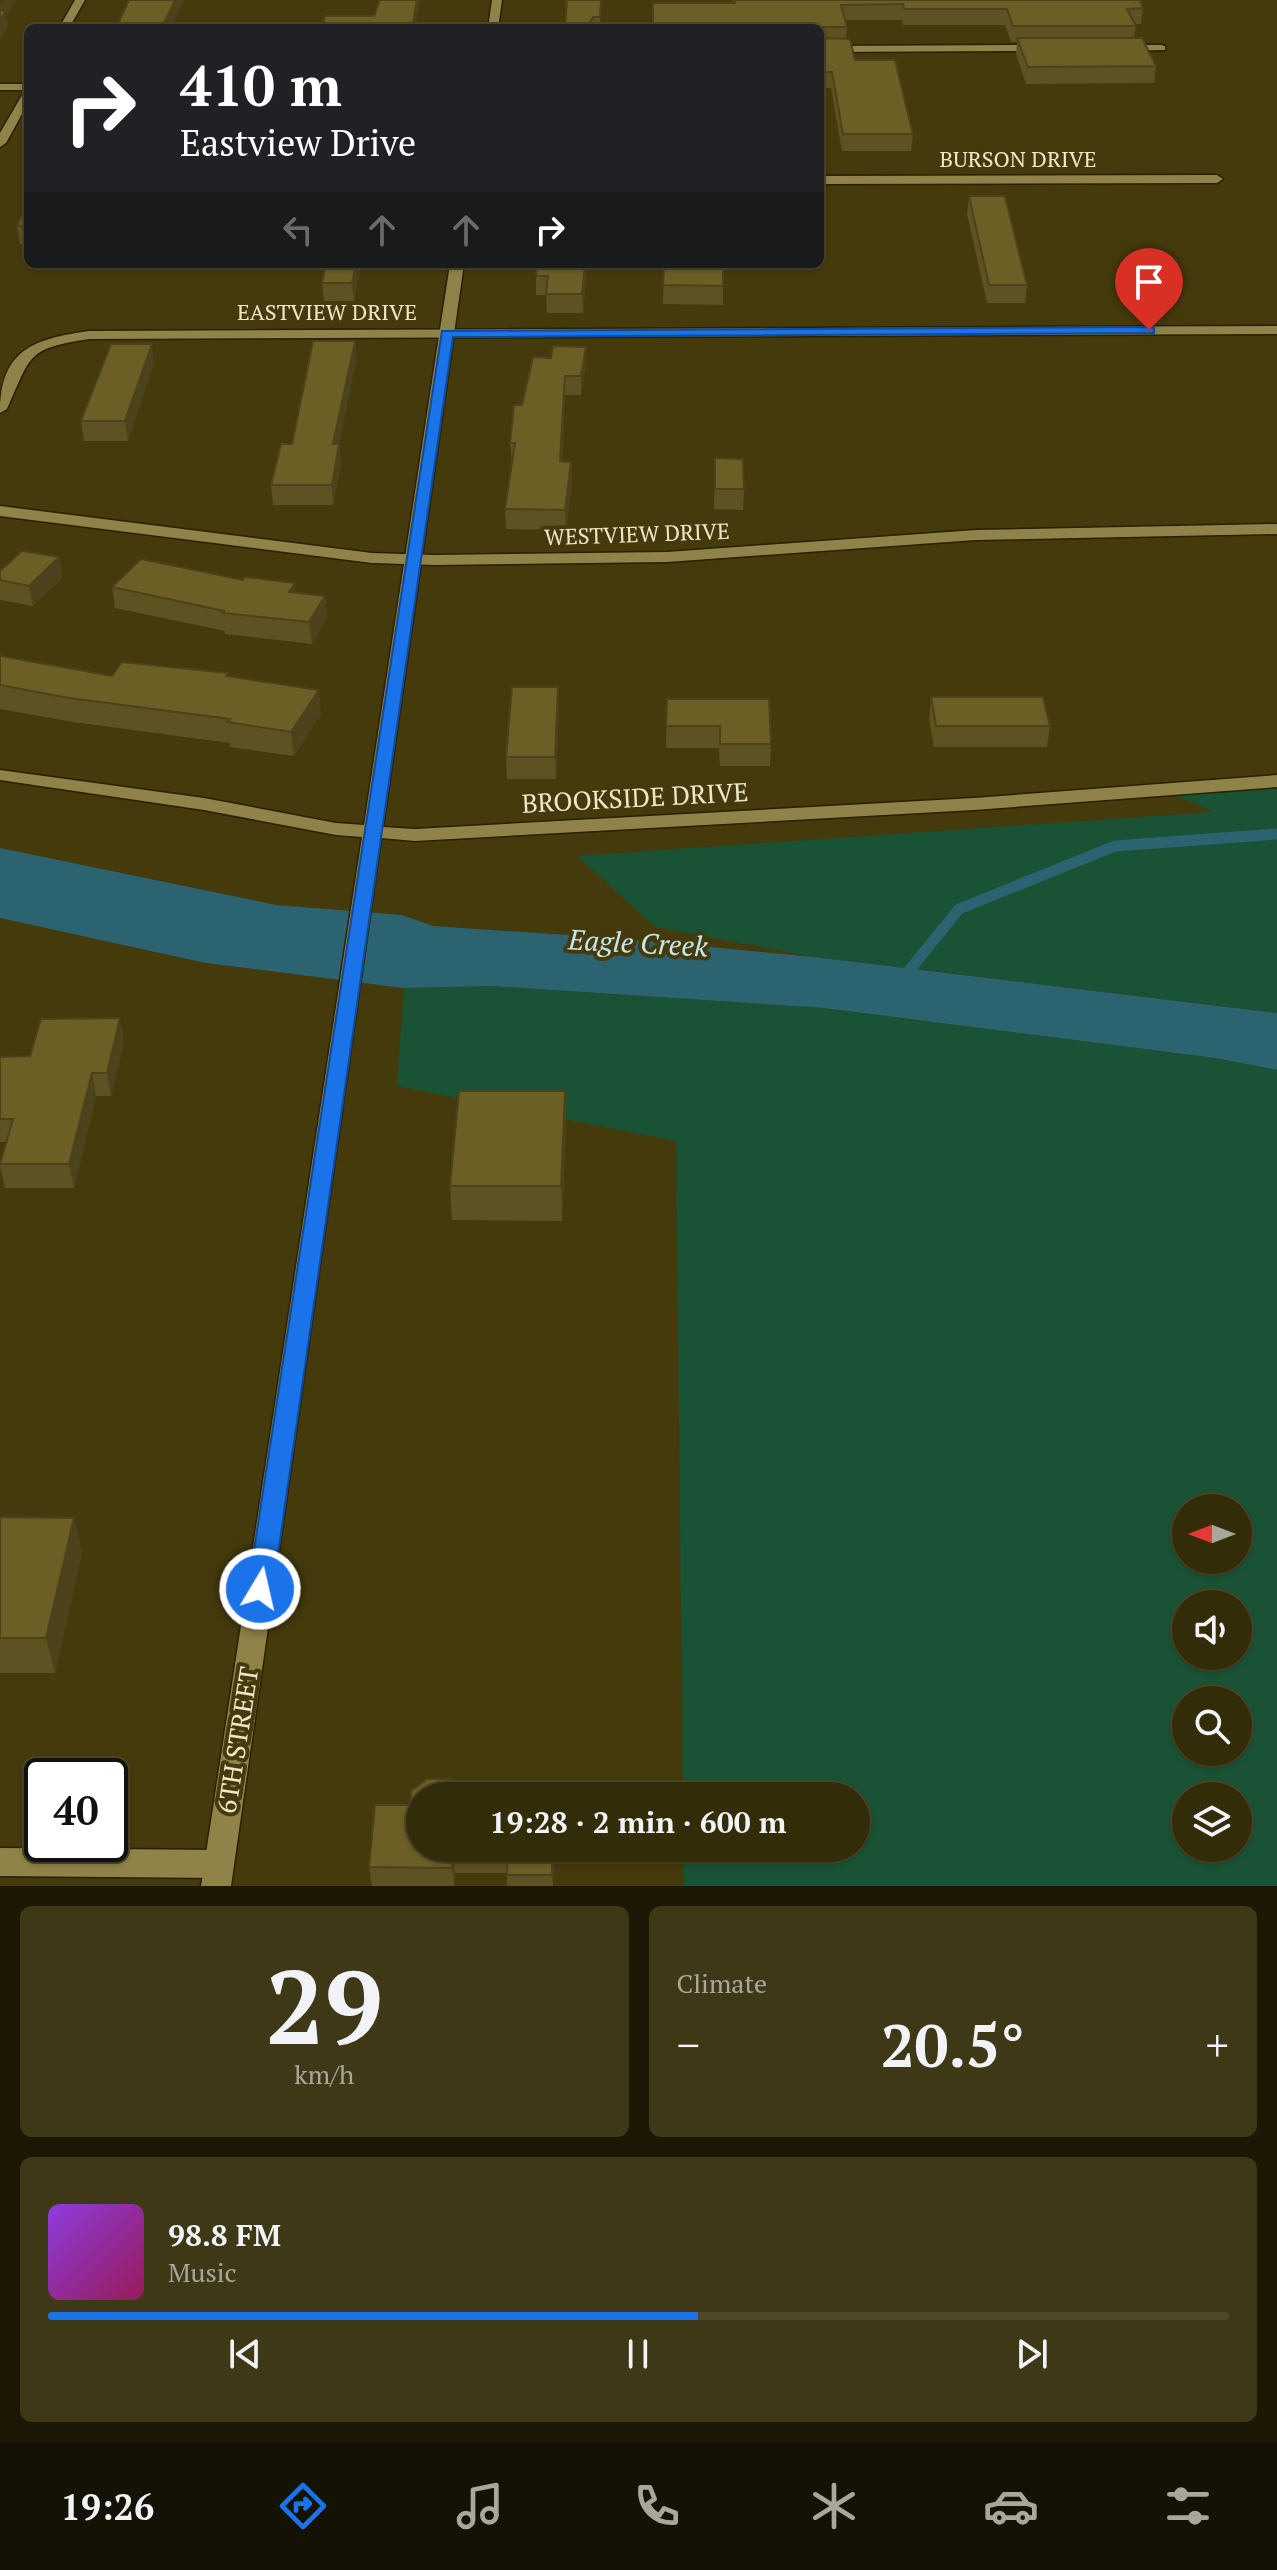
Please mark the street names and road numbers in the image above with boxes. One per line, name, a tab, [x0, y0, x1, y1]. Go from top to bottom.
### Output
street label: BURSON DRIVE	[939, 144, 1097, 173]
street label: EASTVIEW DRIVE	[237, 297, 417, 326]
street label: WESTVIEW DRIVE	[544, 516, 730, 551]
street label: BROOKSIDE DRIVE	[521, 774, 749, 820]
street label: 6TH STREET	[209, 1664, 265, 1816]

